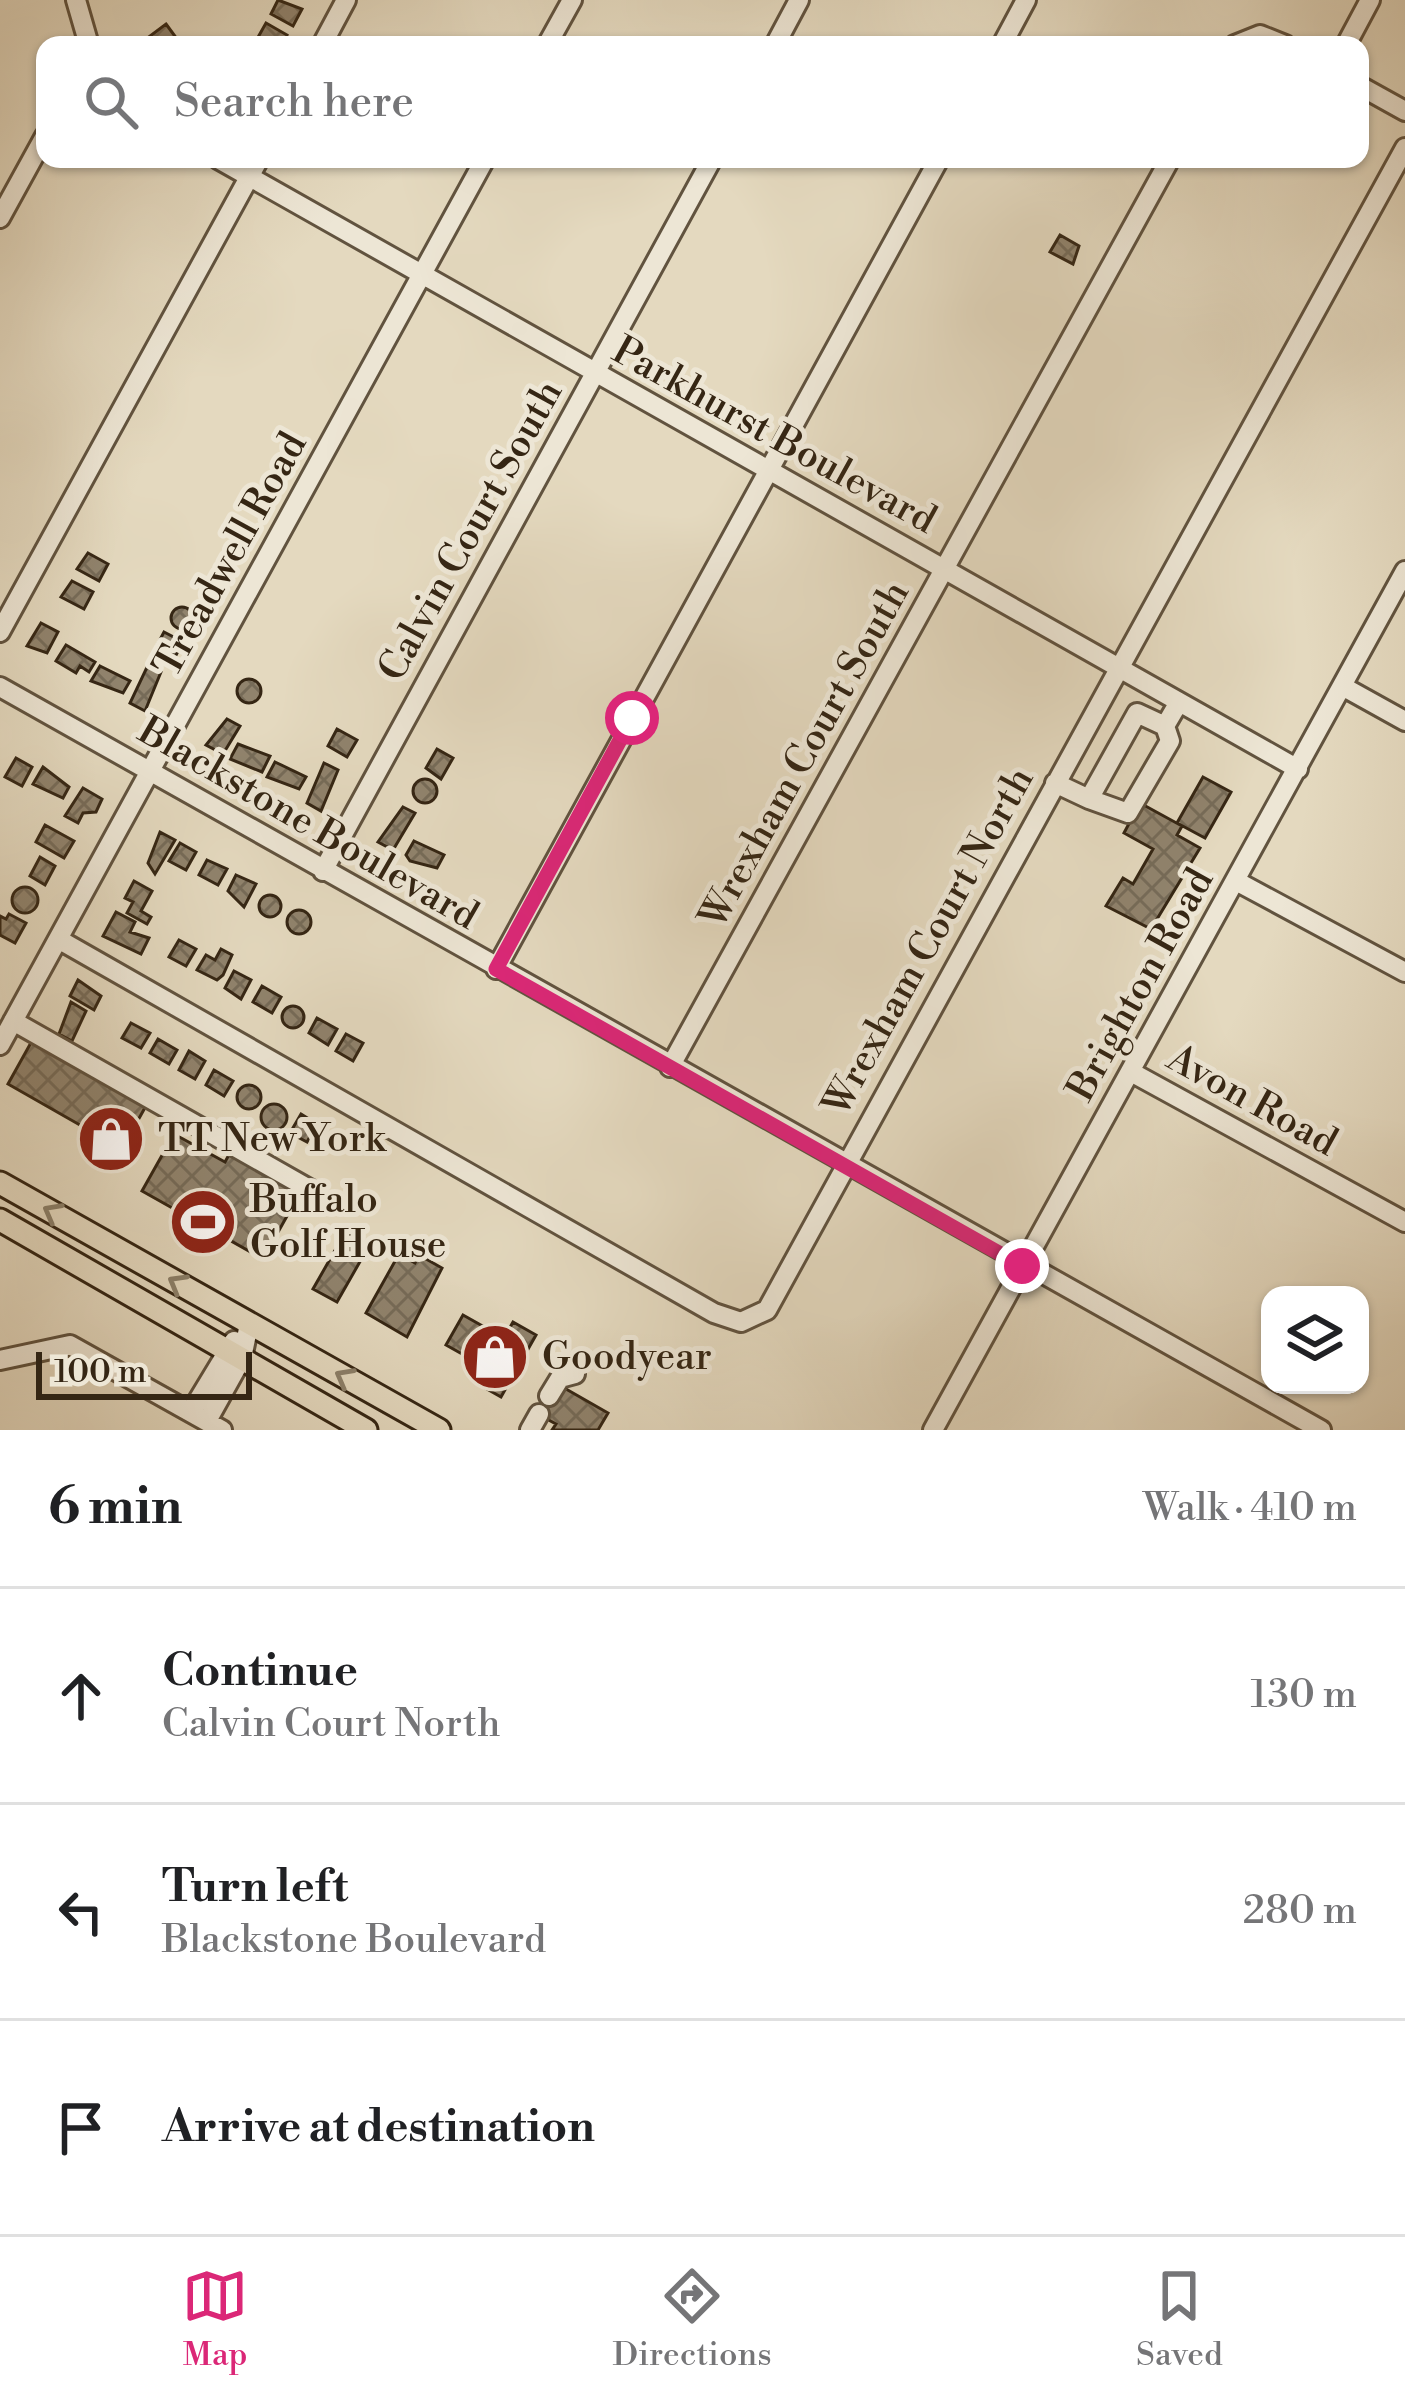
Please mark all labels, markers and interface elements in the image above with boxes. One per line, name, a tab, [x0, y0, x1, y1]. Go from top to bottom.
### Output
search box	[36, 36, 1369, 168]
icon: search	[78, 69, 144, 135]
text: Search here	[174, 74, 414, 131]
street label: Parkhurst Boulevard	[603, 327, 945, 545]
street label: Calvin Court South	[368, 372, 574, 690]
street label: Treadwell Road	[144, 424, 318, 686]
street label: Wrexham Court South	[688, 573, 921, 939]
route start	[605, 691, 659, 745]
street label: Blackstone Boulevard	[128, 706, 487, 941]
street label: Wrexham Court North	[812, 759, 1045, 1127]
street label: Brighton Road	[1056, 860, 1225, 1111]
street label: Avon Road	[1157, 1034, 1346, 1168]
shop icon: TT New York	[76, 1104, 146, 1174]
place label: TT New York	[158, 1115, 387, 1164]
place label: Buffalo Golf House	[249, 1176, 447, 1270]
sports icon: Buffalo Golf House	[168, 1187, 238, 1257]
one-way arrow	[44, 1203, 65, 1226]
route end	[995, 1239, 1049, 1293]
one-way arrow	[168, 1274, 190, 1297]
map controls	[1261, 1286, 1369, 1394]
button: layers	[1261, 1286, 1369, 1394]
shop icon: Goodyear	[460, 1322, 530, 1392]
place label: Goodyear	[542, 1333, 712, 1382]
scale bar	[36, 1346, 252, 1399]
text: 100 m	[54, 1352, 147, 1393]
one-way arrow	[335, 1368, 357, 1391]
text: 6 min	[48, 1476, 182, 1540]
text: Walk · 410 m	[1143, 1484, 1357, 1533]
text: Continue	[162, 1643, 358, 1700]
icon: ahead	[48, 1663, 114, 1729]
text: 130 m	[1251, 1671, 1357, 1720]
text: Calvin Court North	[162, 1700, 501, 1749]
text: Turn left	[162, 1859, 348, 1916]
icon: left	[48, 1879, 114, 1945]
text: 280 m	[1243, 1887, 1357, 1936]
text: Blackstone Boulevard	[162, 1916, 546, 1965]
icon: arrive	[48, 2095, 114, 2161]
text: Arrive at destination	[162, 2099, 595, 2156]
tab: Map	[182, 2263, 248, 2376]
tab: Directions	[613, 2263, 772, 2376]
tab: Saved	[1136, 2263, 1223, 2376]

